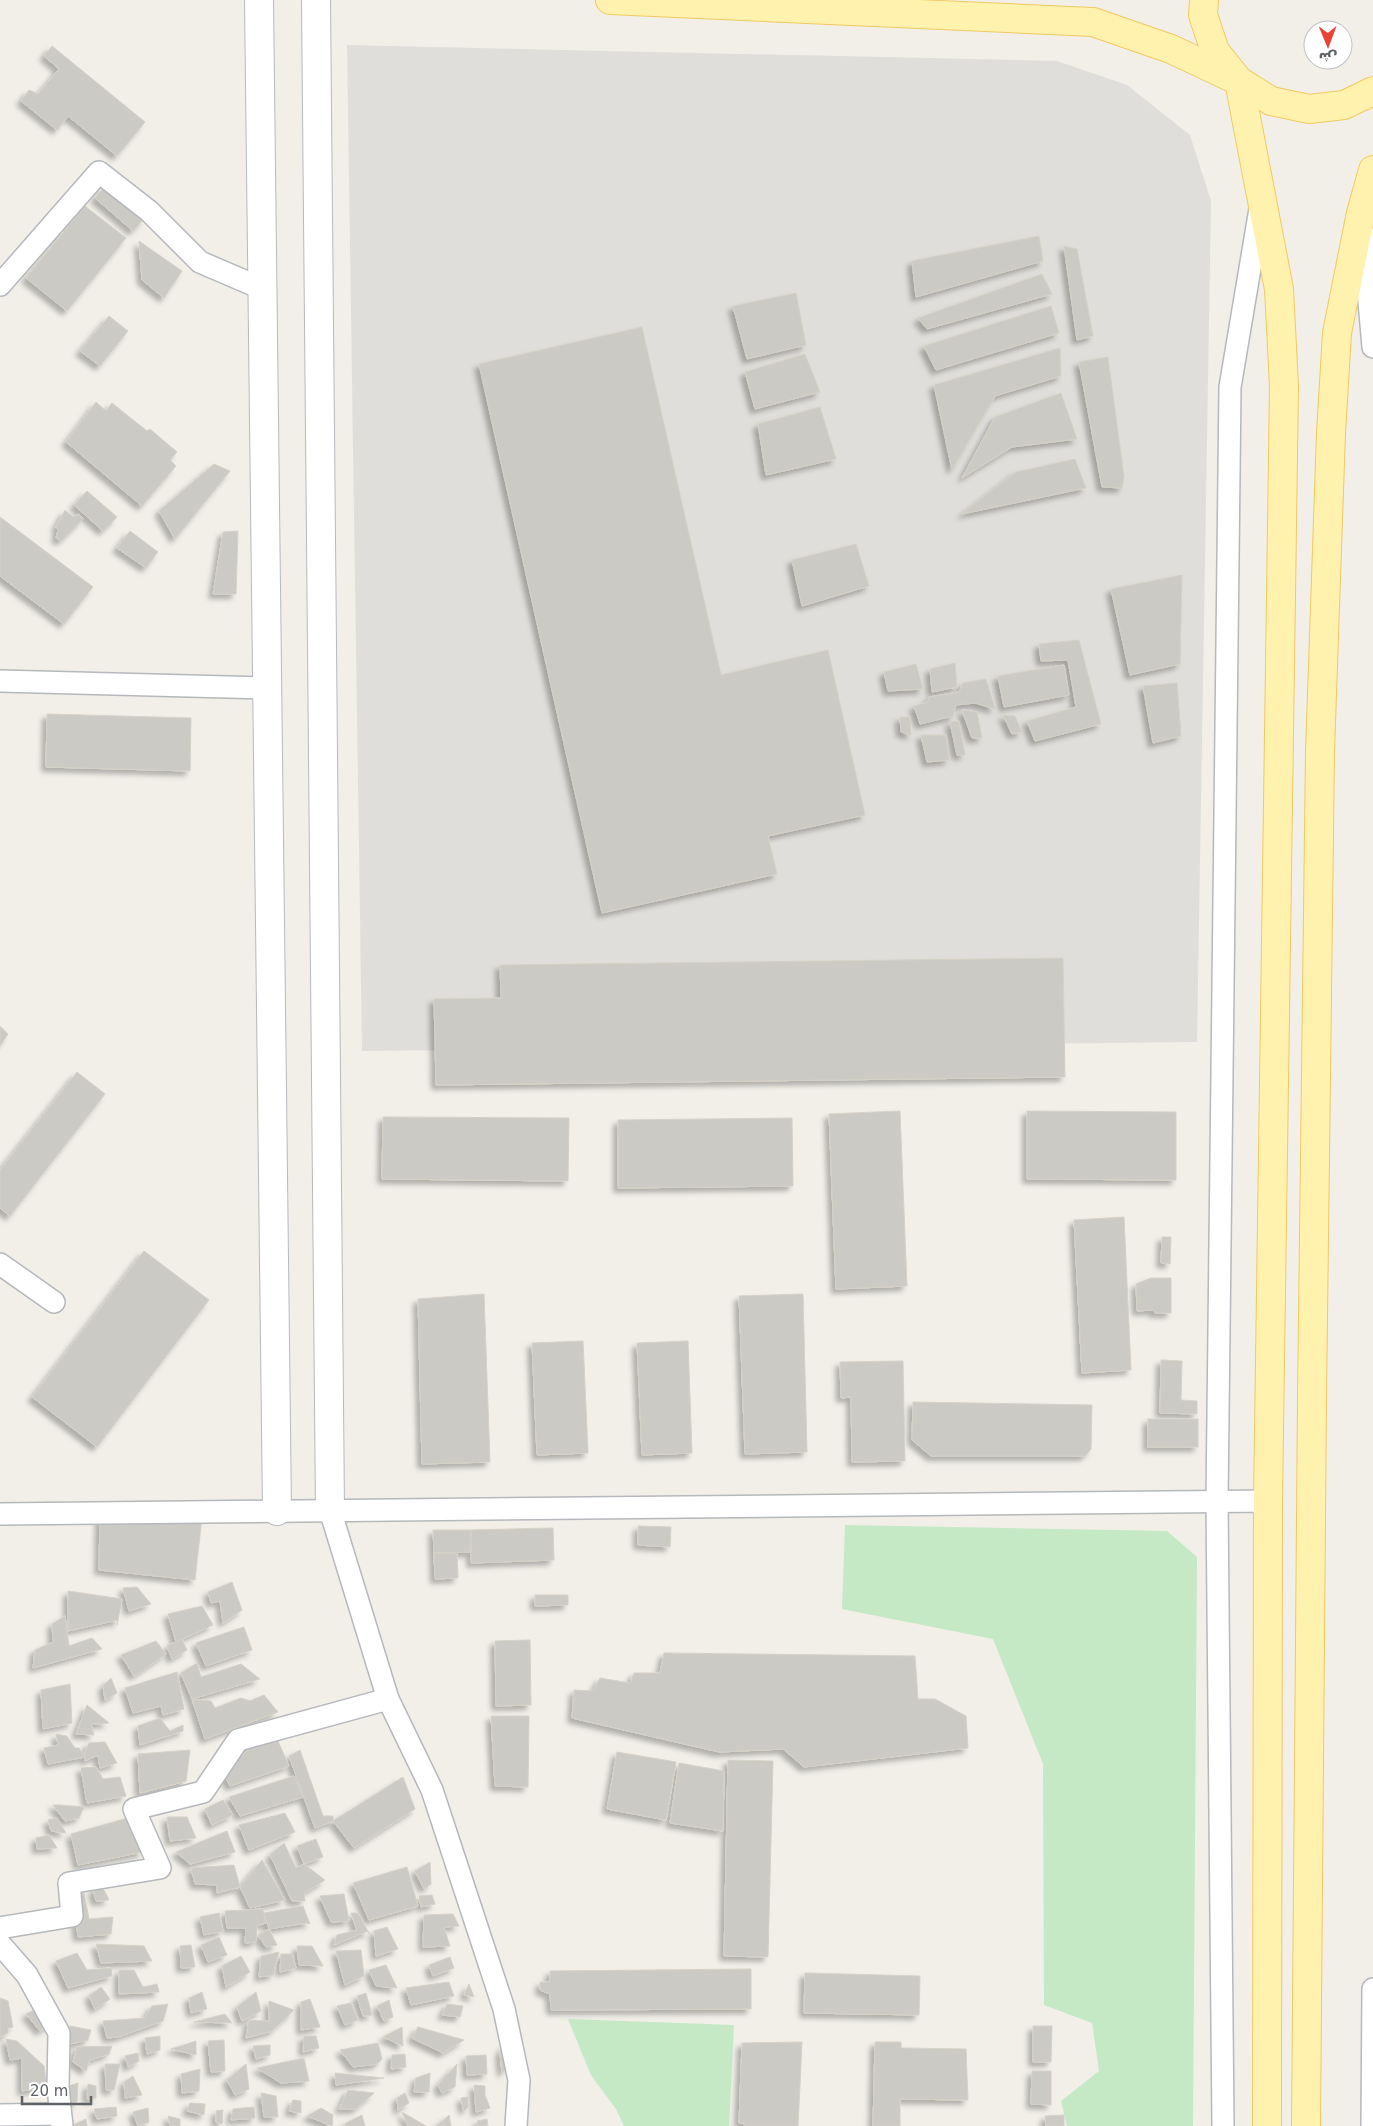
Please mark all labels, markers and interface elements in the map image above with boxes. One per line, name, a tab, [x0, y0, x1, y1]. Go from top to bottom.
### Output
north arrow	[1303, 20, 1353, 70]
text: ش	[1318, 50, 1338, 66]
scale bar	[22, 2074, 91, 2106]
text: 20 m	[30, 2082, 68, 2100]

